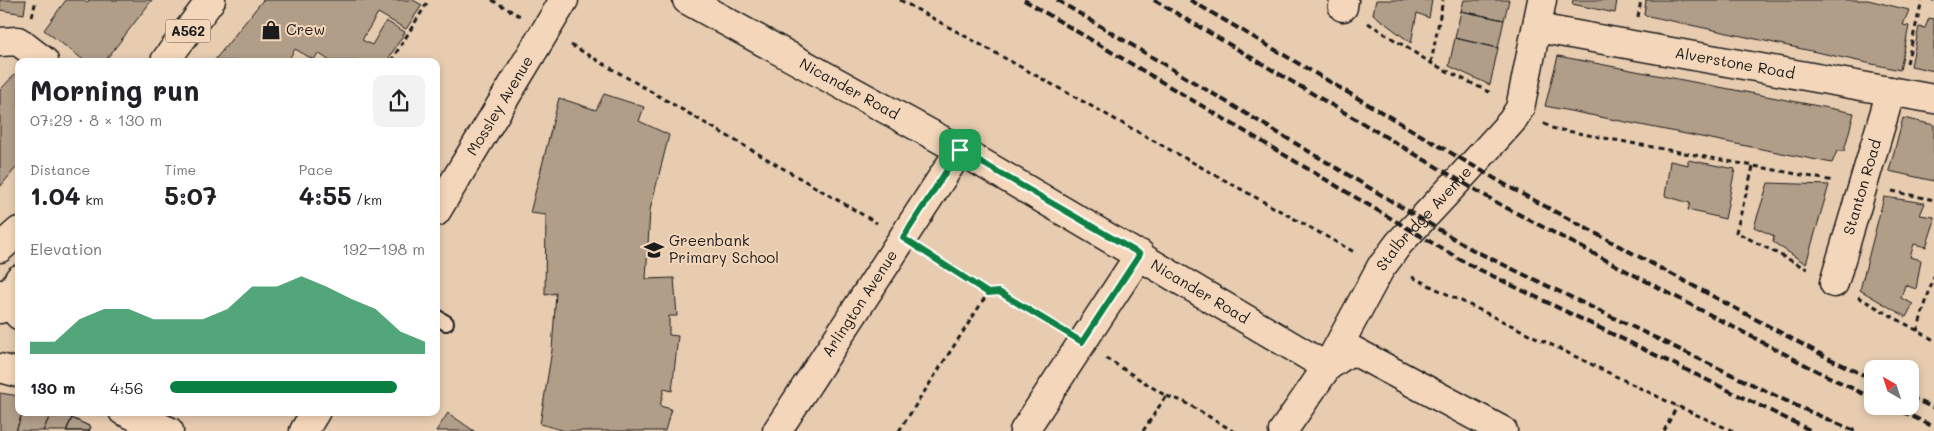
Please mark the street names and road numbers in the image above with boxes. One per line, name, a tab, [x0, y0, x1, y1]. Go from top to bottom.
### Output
road number: A562	[166, 20, 210, 42]
street label: Alverstone Road	[1673, 42, 1797, 83]
street label: Mossley Avenue	[461, 52, 537, 159]
street label: Nicander Road	[796, 53, 903, 124]
street label: Stanton Road	[1838, 137, 1885, 237]
street label: Stalbridge Avenue	[1371, 161, 1475, 275]
street label: Arlington Avenue	[817, 246, 901, 360]
street label: Nicander Road	[1147, 254, 1253, 328]

